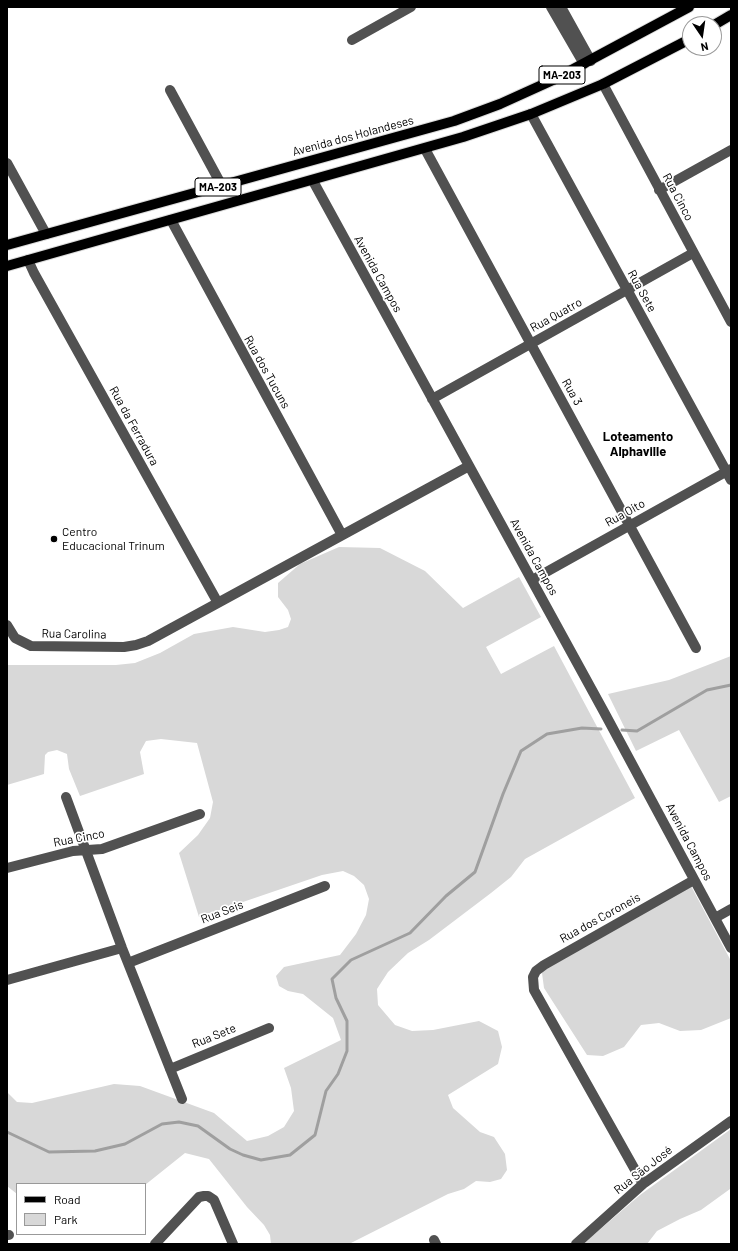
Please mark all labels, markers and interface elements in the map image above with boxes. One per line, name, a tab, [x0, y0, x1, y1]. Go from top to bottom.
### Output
north arrow	[682, 16, 722, 56]
text: N	[700, 40, 710, 54]
road number: MA-203	[539, 66, 585, 84]
street label: Avenida dos Holandeses	[291, 113, 415, 159]
street label: Rua Cinco	[659, 171, 697, 223]
road number: MA-203	[195, 178, 241, 196]
street label: Avenida Campos	[351, 233, 405, 315]
street label: Rua Sete	[625, 267, 659, 315]
street label: Rua Quatro	[528, 295, 584, 335]
street label: Rua dos Tucuns	[241, 333, 293, 411]
street label: Rua 3	[559, 376, 585, 408]
street label: Rua da Ferradura	[106, 384, 162, 468]
district label: Loteamento Alphaville	[603, 429, 673, 460]
street label: Rua Oito	[602, 496, 648, 530]
street label: Avenida Campos	[507, 516, 561, 598]
place label: Centro Educacional Trinum	[62, 525, 165, 553]
marker: Centro Educacional Trinum	[49, 534, 59, 544]
street label: Rua Carolina	[41, 626, 107, 642]
street label: Avenida Campos	[663, 801, 715, 883]
street label: Rua Cinco	[52, 826, 106, 850]
street label: Rua dos Coroneis	[557, 890, 643, 946]
street label: Rua Seis	[199, 897, 245, 927]
street label: Rua Sete	[190, 1021, 238, 1051]
street label: Rua São José	[611, 1143, 675, 1197]
legend	[16, 1183, 146, 1235]
text: Road	[54, 1192, 81, 1206]
text: Park	[54, 1212, 78, 1226]

